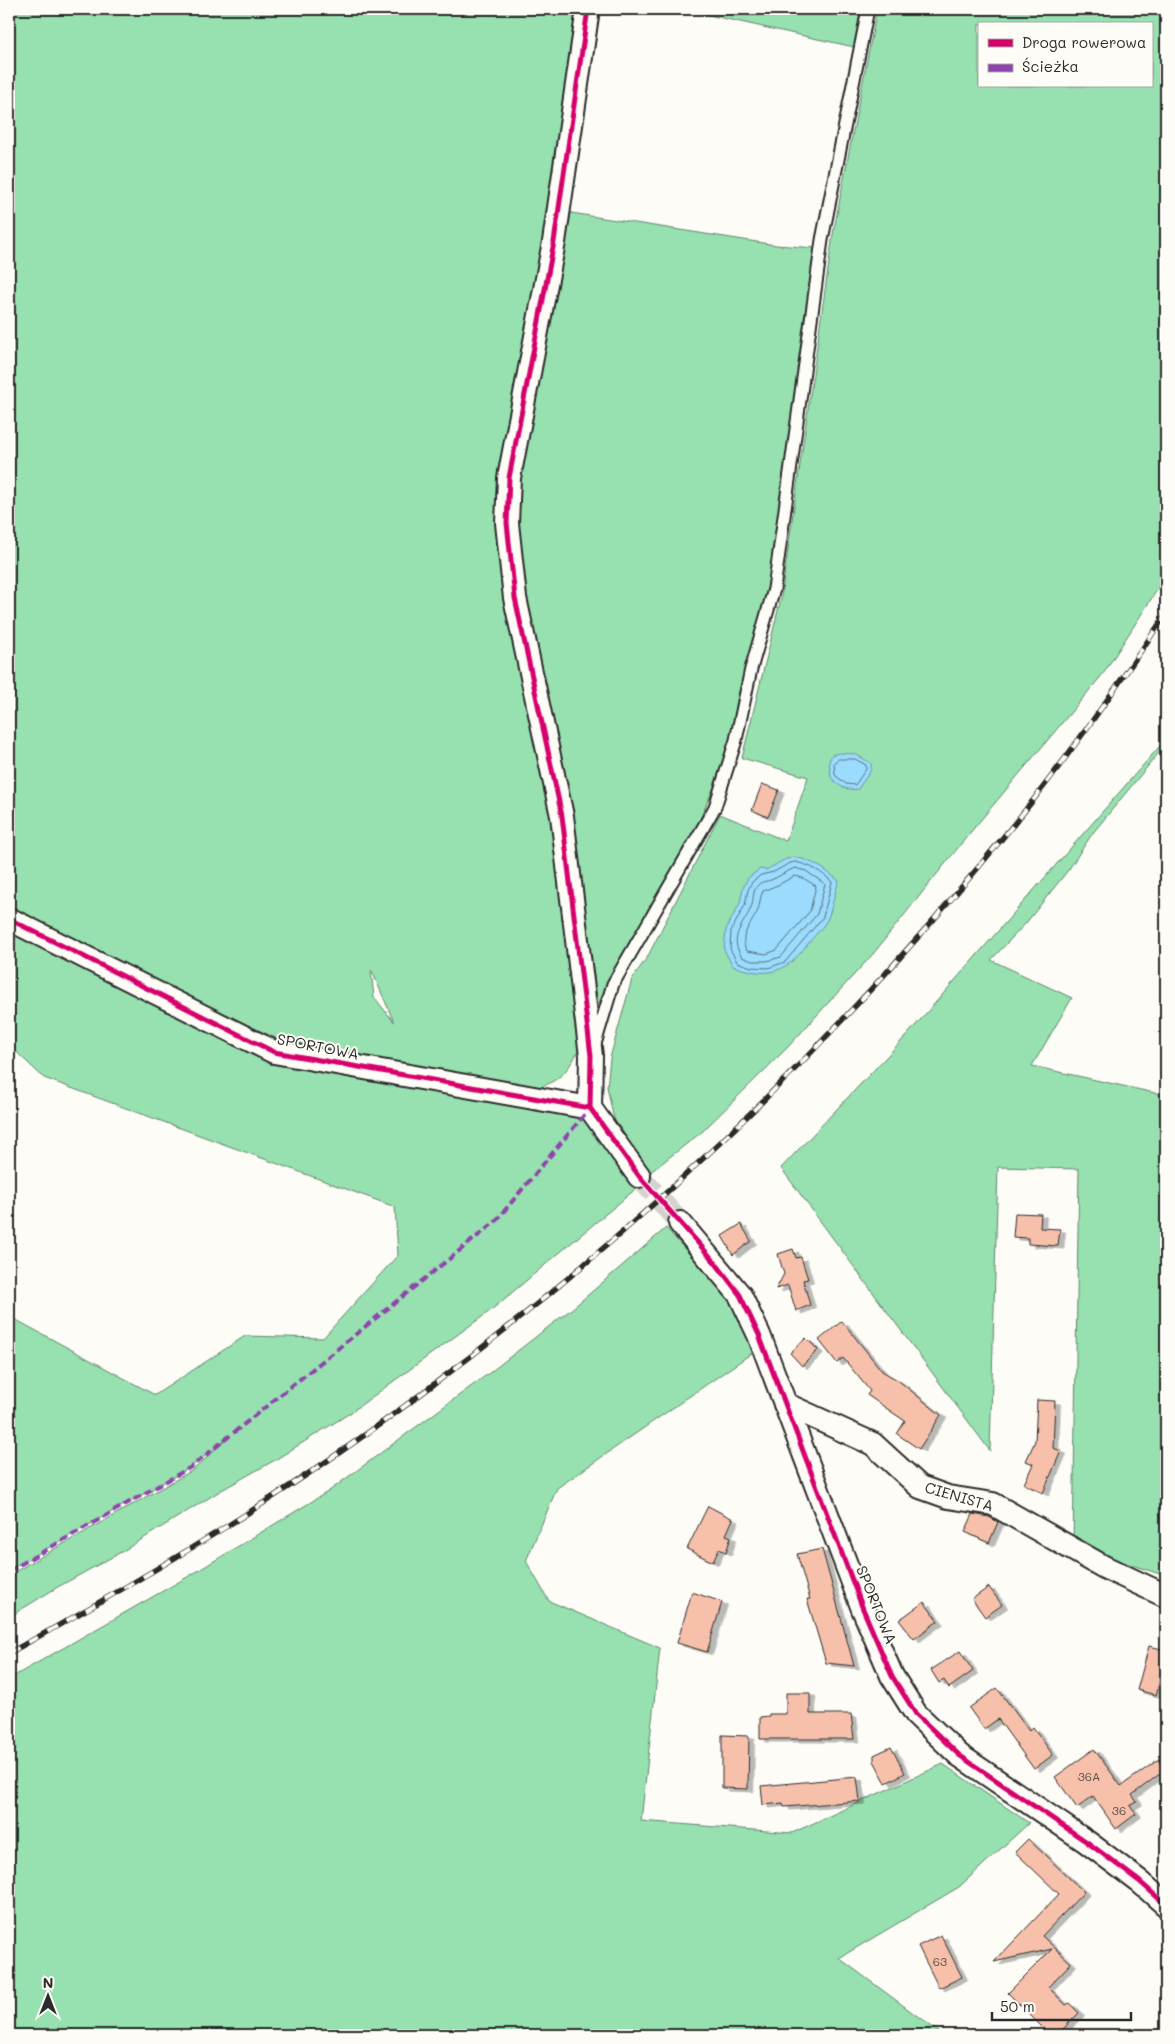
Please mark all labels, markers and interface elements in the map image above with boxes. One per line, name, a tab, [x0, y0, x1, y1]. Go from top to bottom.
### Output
legend	[978, 22, 1152, 88]
text: Droga rowerowa	[1022, 32, 1146, 52]
text: Ścieżka	[1022, 56, 1079, 76]
street label: SPORTOWA	[276, 1028, 361, 1064]
street label: CIENISTA	[923, 1477, 996, 1515]
street label: SPORTOWA	[852, 1562, 902, 1647]
house number: 36A	[1078, 1768, 1100, 1784]
house number: 36	[1112, 1802, 1126, 1818]
house number: 63	[933, 1953, 947, 1969]
north arrow	[22, 1972, 72, 2022]
text: N	[43, 1973, 53, 1992]
scale bar	[992, 1989, 1131, 2021]
text: 50 m	[1000, 1996, 1035, 2016]

